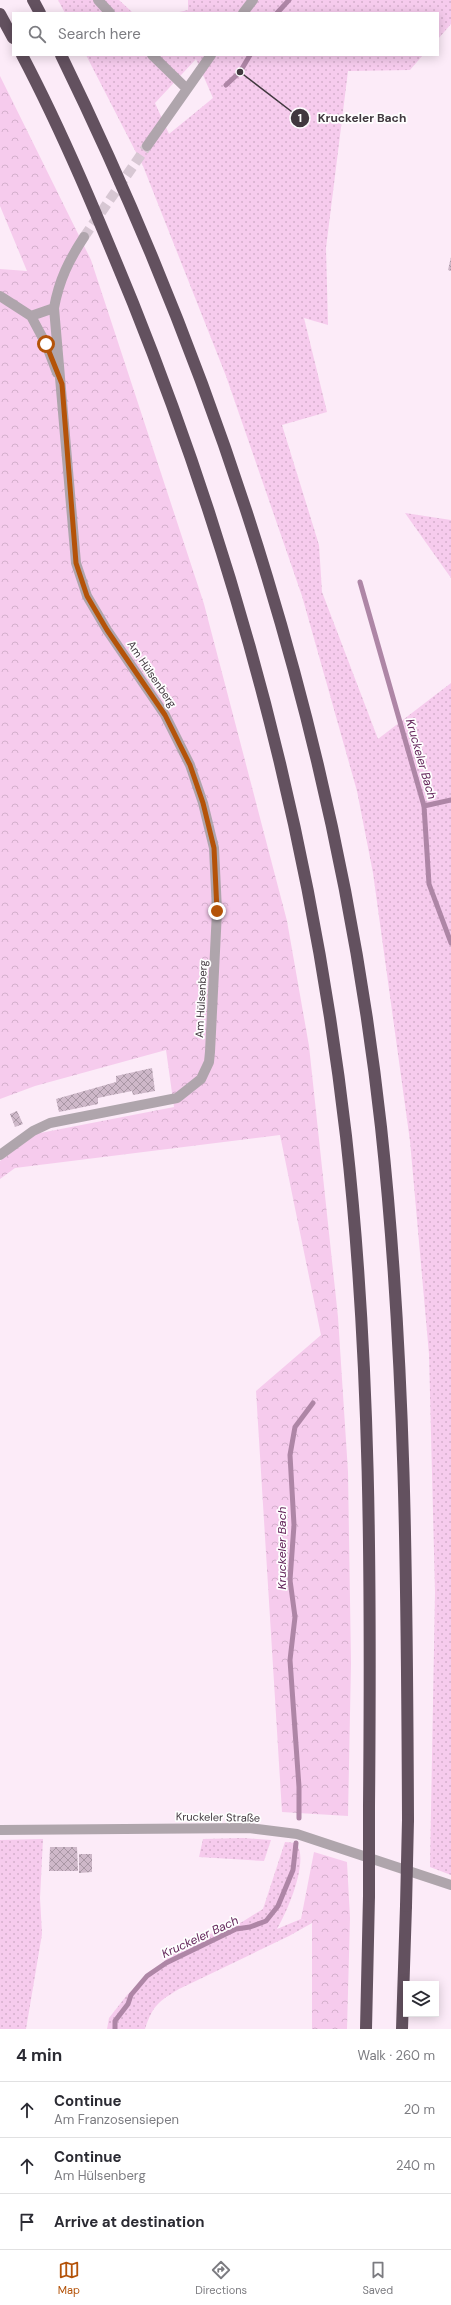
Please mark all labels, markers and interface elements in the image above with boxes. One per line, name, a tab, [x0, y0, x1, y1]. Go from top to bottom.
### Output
search box	[12, 12, 439, 56]
icon: search	[26, 23, 48, 45]
text: Search here	[58, 24, 141, 44]
callout: Kruckeler Bach	[290, 106, 415, 130]
text: 1	[298, 110, 302, 126]
text: Kruckeler Bach	[318, 110, 406, 126]
route start	[37, 335, 55, 353]
street label: Am Hülsenberg	[125, 638, 179, 710]
water label: Kruckeler Bach	[402, 717, 440, 801]
route end	[208, 902, 226, 920]
street label: Am Hülsenberg	[192, 960, 210, 1038]
water label: Kruckeler Bach	[274, 1506, 290, 1590]
street label: Kruckeler Straße	[176, 1809, 260, 1825]
water label: Kruckeler Bach	[159, 1912, 241, 1962]
map controls	[403, 1981, 439, 2017]
button: layers	[403, 1981, 439, 2017]
text: 4 min	[16, 2044, 62, 2066]
text: Walk · 260 m	[357, 2047, 435, 2064]
text: Continue	[54, 2091, 122, 2111]
icon: ahead	[16, 2099, 38, 2121]
text: 20 m	[404, 2101, 435, 2118]
text: Am Franzosensiepen	[54, 2111, 179, 2128]
text: Continue	[54, 2147, 122, 2167]
icon: ahead	[16, 2155, 38, 2177]
text: 240 m	[396, 2157, 435, 2174]
text: Am Hülsenberg	[54, 2167, 146, 2184]
icon: arrive	[16, 2211, 38, 2233]
text: Arrive at destination	[54, 2212, 205, 2232]
tab: Map	[58, 2259, 80, 2297]
tab: Directions	[195, 2259, 247, 2297]
tab: Saved	[362, 2259, 393, 2297]

